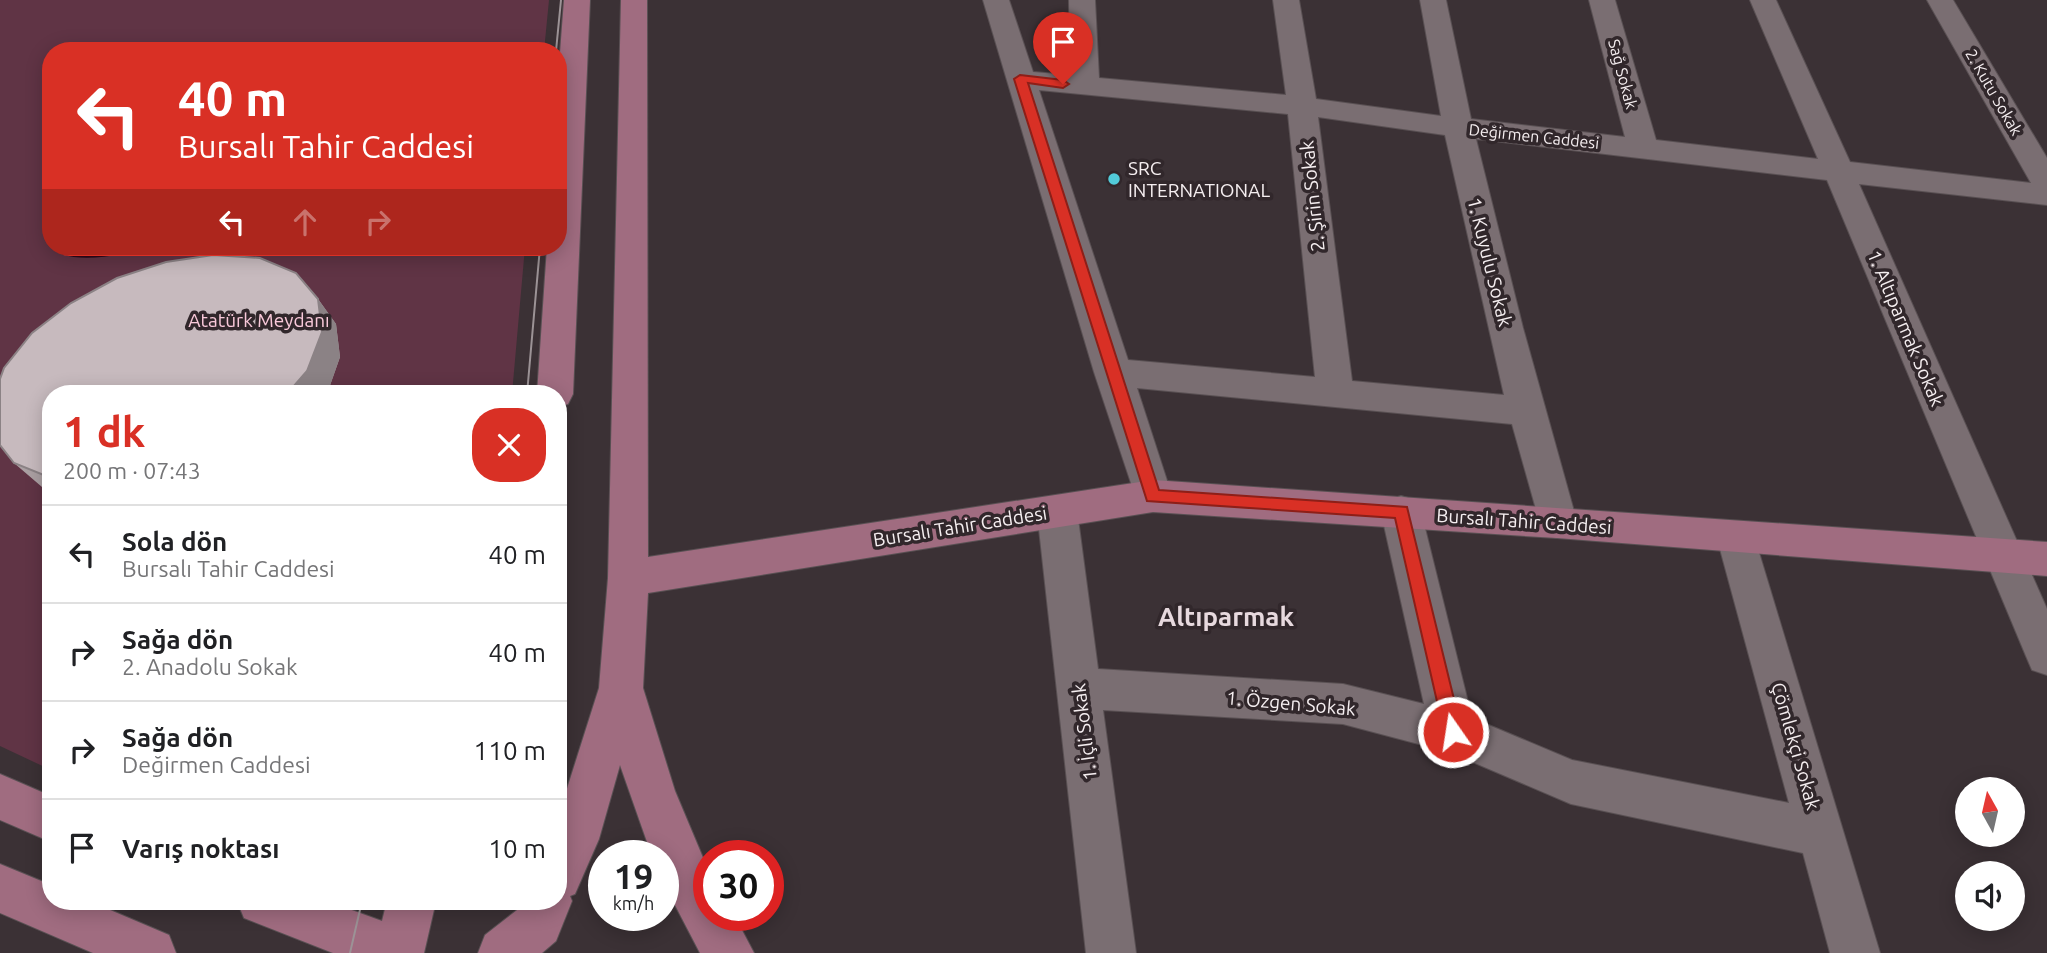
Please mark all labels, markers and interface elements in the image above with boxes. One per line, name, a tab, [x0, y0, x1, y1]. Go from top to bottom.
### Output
pin	[1033, 12.0, 1093, 84]
icon: arrive	[1044, 23, 1082, 61]
street label: Sağ Sokak	[1605, 37, 1641, 111]
street label: 2. Kutu Sokak	[1962, 46, 2026, 138]
icon: left	[63, 70, 154, 161]
text: 40 m	[178, 70, 287, 125]
street label: Değirmen Caddesi	[1468, 120, 1600, 152]
text: Bursalı Tahir Caddesi	[178, 128, 474, 164]
street label: 2. Şirin Sokak	[1295, 139, 1329, 253]
place label: SRC INTERNATIONAL	[1128, 157, 1270, 201]
marker: SRC INTERNATIONAL	[1106, 171, 1122, 187]
street label: 1. Kuyulu Sokak	[1463, 195, 1517, 329]
icon: left	[213, 203, 251, 241]
icon: ahead	[286, 203, 324, 241]
icon: right	[359, 203, 397, 241]
street label: 1. Altıparmak Sokak	[1863, 247, 1949, 410]
park label: Atatürk Meydanı	[188, 309, 330, 331]
text: 1 dk	[63, 408, 145, 455]
button: close	[472, 408, 546, 482]
text: 200 m · 07:43	[63, 458, 201, 483]
street label: Bursalı Tahir Caddesi	[872, 501, 1048, 551]
street label: Bursalı Tahir Caddesi	[1436, 504, 1612, 538]
text: Sola dön	[122, 527, 227, 556]
icon: left	[63, 535, 101, 573]
text: 40 m	[488, 540, 546, 569]
text: Bursalı Tahir Caddesi	[122, 556, 335, 581]
district label: Altıparmak	[1158, 602, 1294, 631]
text: Sağa dön	[122, 625, 233, 654]
icon: right	[63, 633, 101, 671]
text: 40 m	[488, 638, 546, 667]
text: 2. Anadolu Sokak	[122, 654, 298, 679]
street label: Çömlekçi Sokak	[1767, 680, 1825, 813]
street label: 1. İçli Sokak	[1067, 682, 1101, 782]
street label: 1. Özgen Sokak	[1225, 686, 1357, 720]
position arrow	[1416, 695, 1490, 769]
text: Sağa dön	[122, 723, 233, 752]
icon: right	[63, 731, 101, 769]
text: 110 m	[474, 736, 546, 765]
text: Değirmen Caddesi	[122, 752, 311, 777]
north arrow	[1955, 777, 2025, 847]
map controls	[1955, 777, 2025, 931]
icon: arrive	[63, 829, 101, 867]
text: Varış noktası	[122, 834, 279, 863]
text: 10 m	[488, 834, 546, 863]
speed limit sign: 30	[693, 840, 784, 931]
text: 19	[614, 856, 653, 896]
button: sound	[1955, 861, 2025, 931]
text: km/h	[613, 893, 654, 913]

